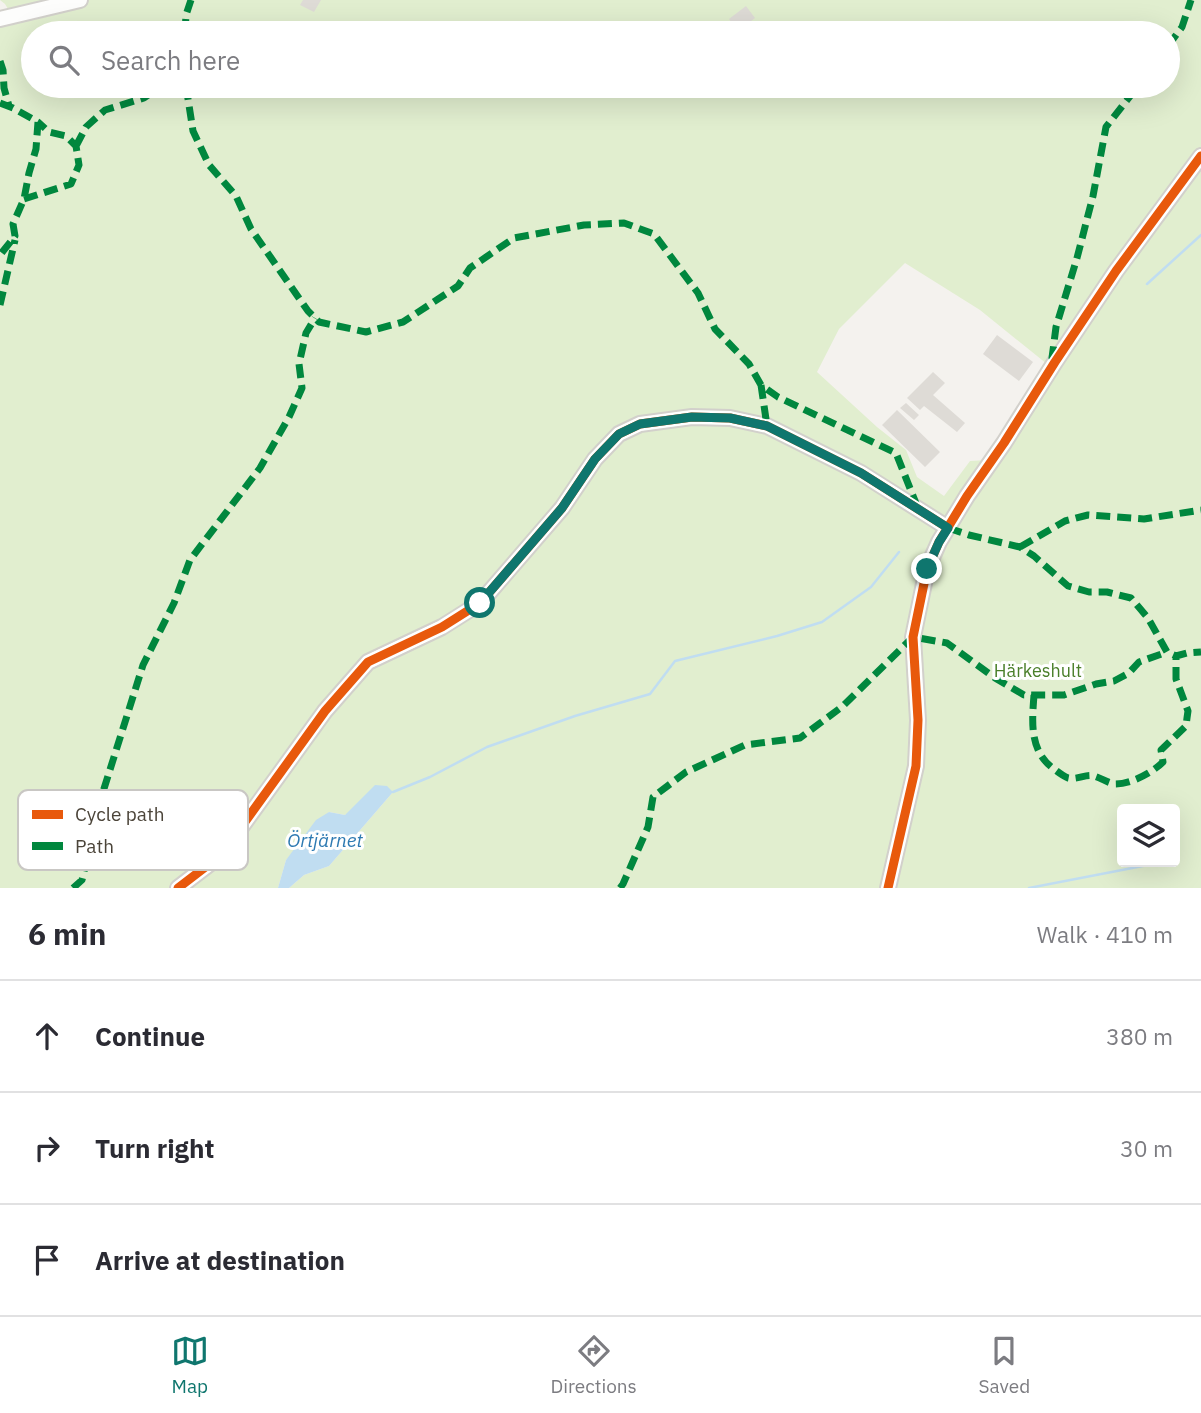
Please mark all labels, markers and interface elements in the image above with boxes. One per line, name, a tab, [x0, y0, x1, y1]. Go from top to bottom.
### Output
search box	[21, 21, 1180, 98]
icon: search	[45, 41, 83, 79]
text: Search here	[101, 43, 240, 77]
route end	[911, 553, 942, 584]
route start	[464, 587, 495, 618]
park label: Härkeshult	[994, 659, 1082, 682]
legend	[18, 790, 248, 870]
text: Cycle path	[75, 802, 164, 826]
map controls	[1117, 804, 1180, 867]
button: layers	[1117, 804, 1180, 867]
water label: Örtjärnet	[287, 828, 364, 852]
text: Path	[75, 834, 114, 858]
text: 6 min	[28, 914, 106, 953]
text: Walk · 410 m	[1037, 919, 1173, 949]
icon: ahead	[28, 1017, 66, 1055]
text: Continue	[95, 1019, 205, 1053]
text: 380 m	[1106, 1021, 1173, 1051]
icon: right	[28, 1129, 66, 1167]
text: Turn right	[95, 1131, 214, 1165]
text: 30 m	[1120, 1133, 1173, 1163]
icon: arrive	[28, 1241, 66, 1279]
text: Arrive at destination	[95, 1243, 345, 1277]
tab: Map	[171, 1332, 209, 1398]
tab: Directions	[550, 1332, 637, 1398]
tab: Saved	[979, 1332, 1030, 1398]

